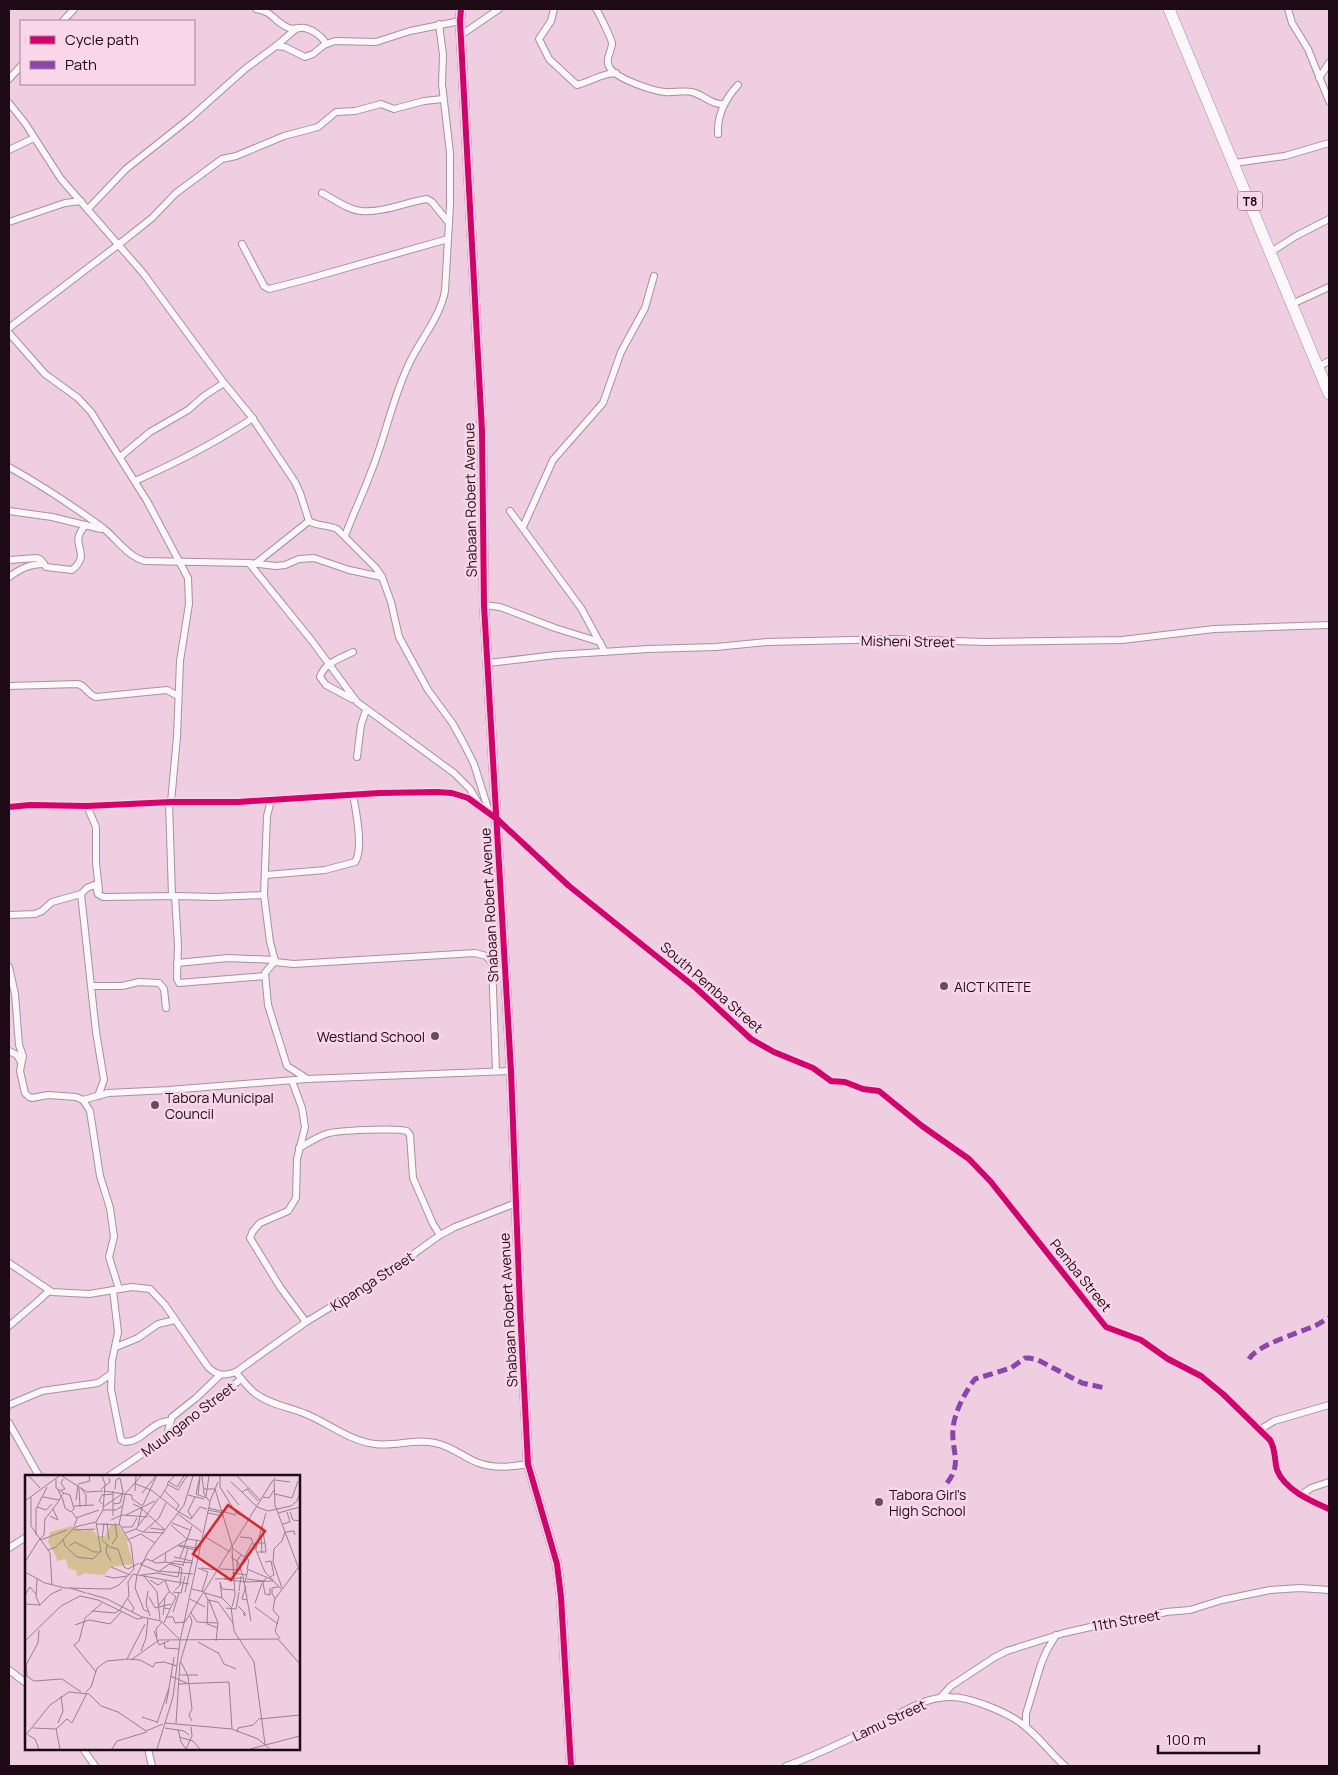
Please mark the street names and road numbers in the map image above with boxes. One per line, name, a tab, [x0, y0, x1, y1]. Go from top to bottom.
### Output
road number: T8	[1238, 192, 1262, 210]
street label: Shabaan Robert Avenue	[459, 423, 481, 577]
street label: Misheni Street	[861, 631, 956, 651]
street label: Shabaan Robert Avenue	[475, 827, 503, 983]
street label: South Pemba Street	[657, 937, 768, 1037]
street label: Shabaan Robert Avenue	[494, 1232, 522, 1388]
street label: Pemba Street	[1046, 1235, 1116, 1316]
street label: Kipanga Street	[327, 1247, 418, 1315]
street label: Muungano Street	[137, 1377, 239, 1461]
street label: 11th Street	[1090, 1605, 1162, 1635]
street label: Lamu Street	[849, 1695, 929, 1745]

